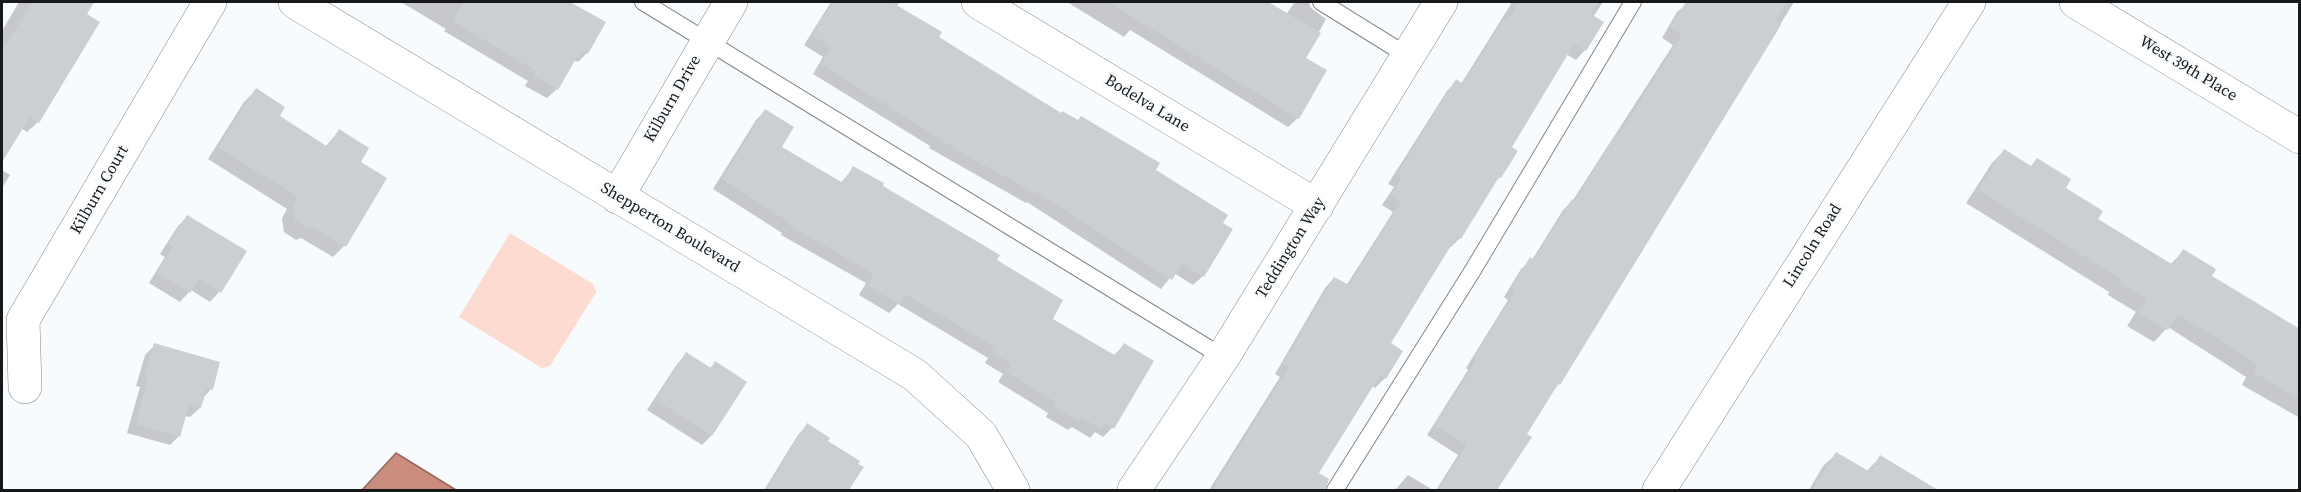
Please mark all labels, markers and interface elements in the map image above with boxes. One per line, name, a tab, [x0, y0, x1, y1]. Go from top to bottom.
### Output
street label: West 39th Place	[2135, 32, 2241, 106]
street label: Kilburn Drive	[640, 52, 706, 146]
street label: Bodelva Lane	[1101, 71, 1193, 137]
street label: Kilburn Court	[67, 142, 133, 238]
street label: Shepperton Boulevard	[597, 179, 743, 277]
street label: Teddington Way	[1252, 194, 1330, 302]
street label: Lincoln Road	[1780, 201, 1846, 291]

